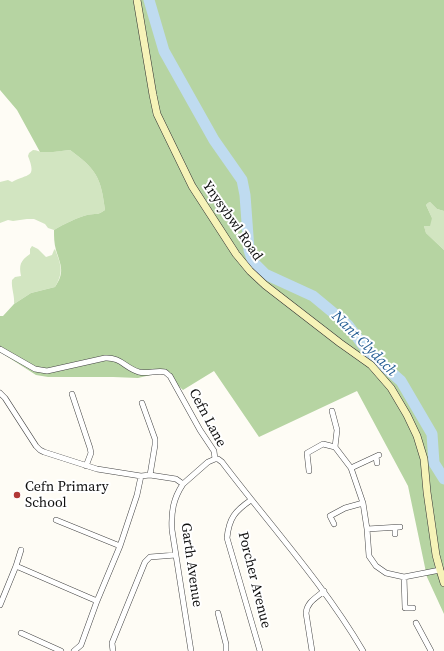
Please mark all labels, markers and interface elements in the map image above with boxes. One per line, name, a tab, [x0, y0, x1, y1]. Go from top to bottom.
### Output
street label: Ynysybwl Road	[198, 178, 266, 264]
water label: Nant Clydach	[328, 308, 400, 380]
street label: Cefn Lane	[185, 386, 229, 450]
place label: Cefn Primary School	[25, 479, 109, 512]
marker: Cefn Primary School	[12, 490, 22, 500]
street label: Garth Avenue	[177, 522, 205, 608]
street label: Porcher Avenue	[234, 530, 274, 630]

